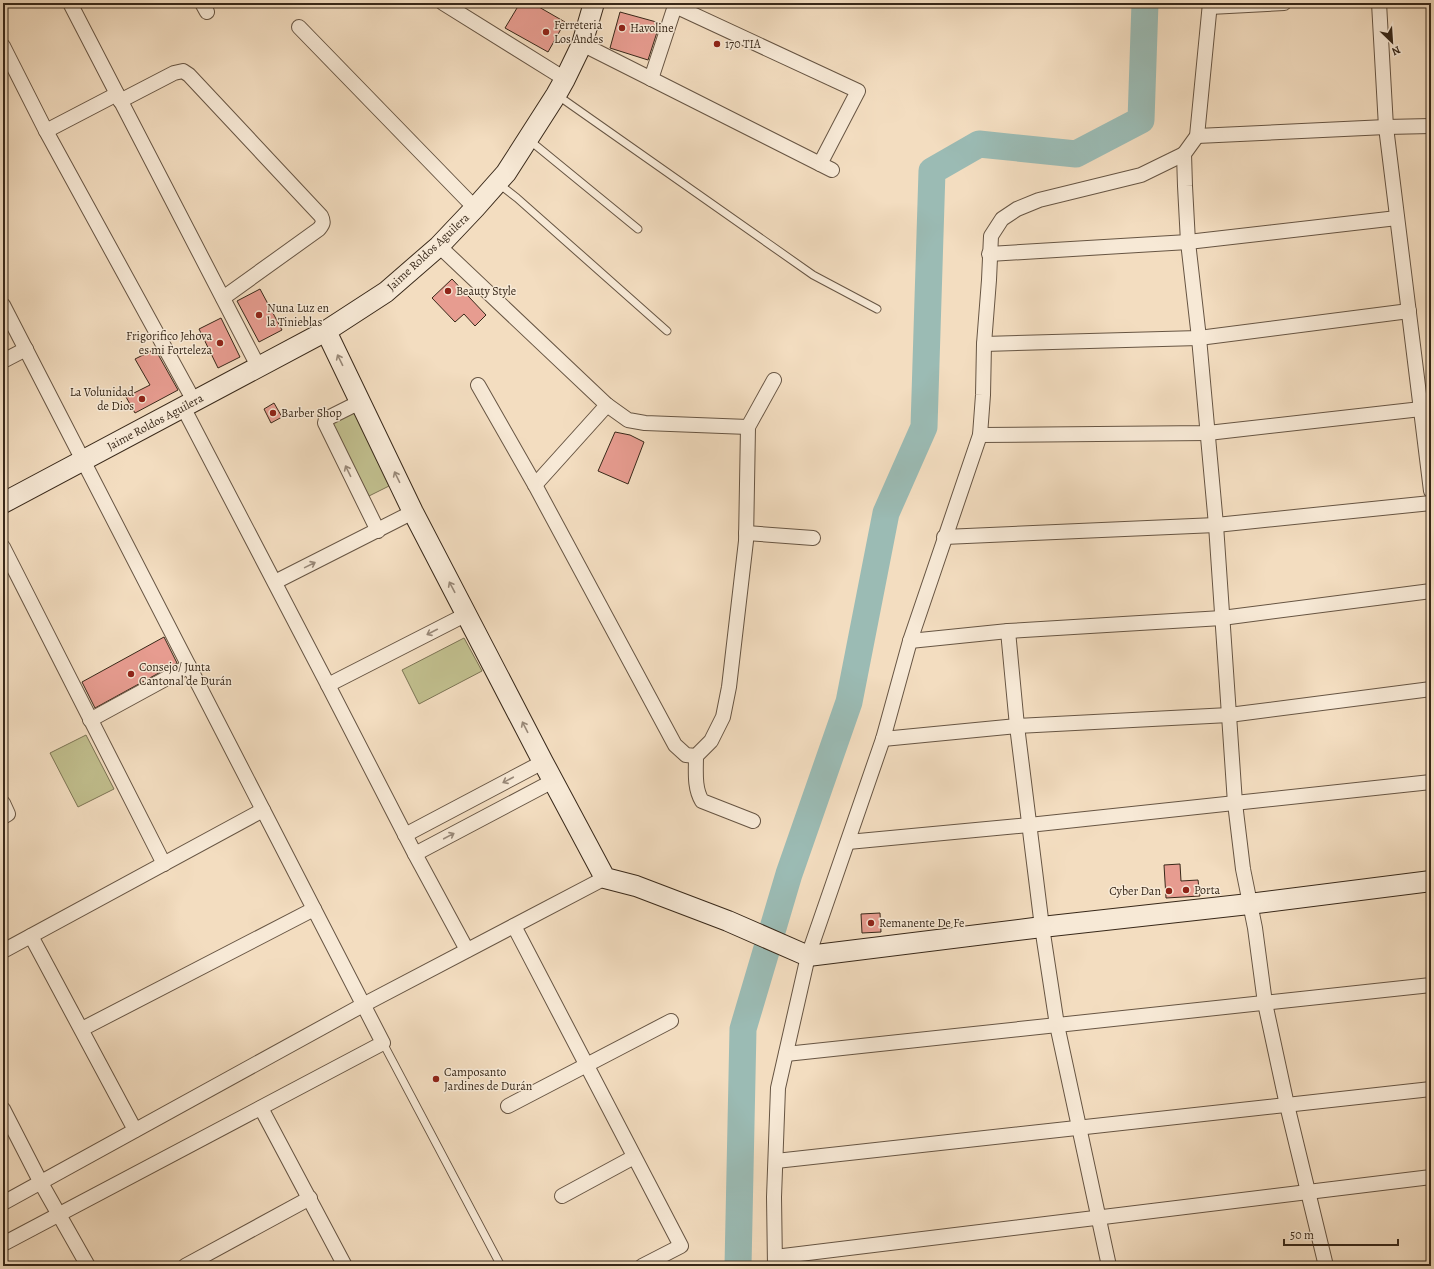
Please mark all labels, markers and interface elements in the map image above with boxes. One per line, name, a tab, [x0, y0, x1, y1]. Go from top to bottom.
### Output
place label: Ferreteria Los Andes	[554, 17, 603, 47]
place label: Havoline	[630, 20, 674, 36]
north arrow	[1372, 22, 1412, 62]
marker: Havoline	[617, 23, 627, 33]
marker: Ferreteria Los Andes	[541, 27, 551, 37]
place label: 170 TIA	[725, 36, 762, 52]
marker: 170 TIA	[712, 39, 722, 49]
text: N	[1389, 42, 1403, 59]
street label: Jaime Roldos Aguilera	[383, 209, 473, 294]
place label: Beauty Style	[456, 283, 516, 299]
marker: Beauty Style	[443, 286, 453, 296]
place label: Nuna Luz en la Tinieblas	[267, 300, 330, 330]
marker: Nuna Luz en la Tinieblas	[254, 310, 264, 320]
place label: Frigorifico Jehova es mi Forteleza	[126, 328, 212, 358]
marker: Frigorifico Jehova es mi Forteleza	[215, 338, 225, 348]
one-way arrow	[336, 354, 343, 366]
place label: La Volunidad de Dios	[70, 384, 135, 414]
street label: Jaime Roldos Aguilera	[104, 390, 206, 454]
marker: La Volunidad de Dios	[137, 394, 147, 404]
place label: Barber Shop	[281, 405, 342, 421]
marker: Barber Shop	[268, 408, 278, 418]
one-way arrow	[344, 465, 351, 477]
one-way arrow	[393, 472, 400, 484]
one-way arrow	[303, 560, 315, 568]
one-way arrow	[448, 581, 456, 593]
one-way arrow	[426, 629, 438, 636]
place label: Consejo/ Junta Cantonal de Durán	[139, 659, 232, 689]
marker: Consejo/ Junta Cantonal de Durán	[126, 669, 136, 679]
one-way arrow	[521, 721, 528, 733]
one-way arrow	[502, 777, 514, 785]
one-way arrow	[443, 832, 455, 839]
place label: Porta	[1194, 882, 1221, 898]
place label: Cyber Dan	[1109, 883, 1161, 899]
marker: Porta	[1181, 885, 1191, 895]
marker: Cyber Dan	[1164, 886, 1174, 896]
place label: Remanente De Fe	[879, 915, 964, 931]
marker: Remanente De Fe	[866, 918, 876, 928]
place label: Camposanto Jardines de Durán	[444, 1064, 533, 1094]
marker: Camposanto Jardines de Durán	[431, 1074, 441, 1084]
scale bar	[1284, 1221, 1398, 1247]
text: 50 m	[1290, 1227, 1314, 1243]

